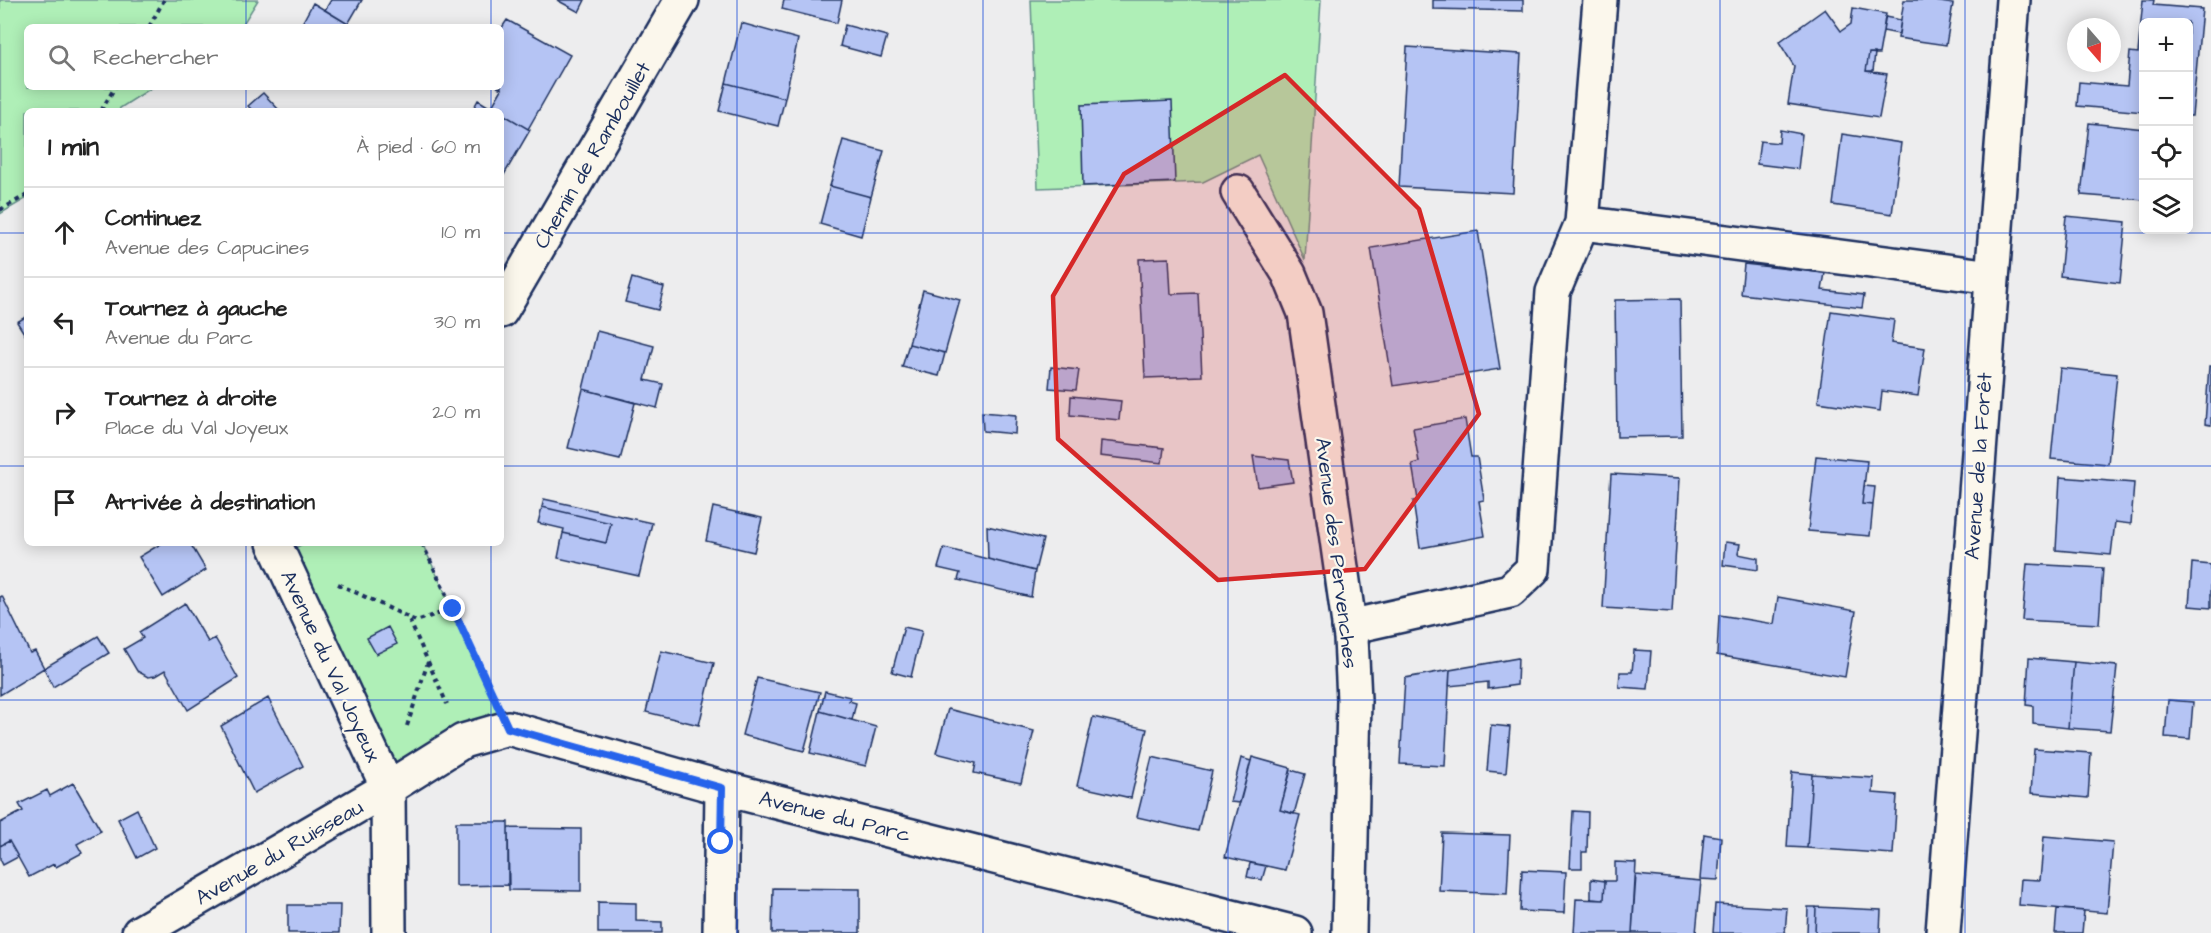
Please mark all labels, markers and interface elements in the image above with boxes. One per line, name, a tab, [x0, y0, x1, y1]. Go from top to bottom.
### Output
north arrow	[2067, 18, 2121, 72]
map controls	[2139, 18, 2193, 234]
button: +	[2139, 18, 2193, 72]
search box	[24, 24, 504, 90]
icon: search	[45, 41, 78, 74]
text: Rechercher	[93, 42, 218, 73]
street label: Chemin de Rambouillet	[527, 56, 658, 254]
button: −	[2139, 72, 2193, 126]
button: locate	[2139, 126, 2193, 180]
text: 1 min	[48, 129, 99, 165]
text: À pied · 60 m	[356, 133, 480, 161]
button: layers	[2139, 180, 2193, 234]
text: Continuez	[105, 203, 201, 234]
icon: ahead	[48, 216, 81, 249]
text: 10 m	[441, 218, 480, 246]
text: Avenue des Capucines	[105, 234, 309, 262]
text: Tournez à gauche	[105, 293, 287, 324]
icon: left	[48, 306, 81, 339]
text: 30 m	[434, 308, 480, 336]
text: Avenue du Parc	[105, 324, 253, 352]
street label: Avenue de la Forêt	[1957, 371, 2000, 560]
text: Tournez à droite	[105, 383, 277, 414]
icon: right	[48, 396, 81, 429]
text: 20 m	[432, 398, 480, 426]
text: Place du Val Joyeux	[105, 414, 288, 442]
street label: Avenue des Pervenches	[1308, 436, 1365, 670]
icon: arrive	[48, 486, 81, 519]
text: Arrivée à destination	[105, 487, 315, 518]
street label: Avenue du Val Joyeux	[272, 566, 388, 768]
route end	[439, 595, 465, 621]
street label: Avenue du Parc	[756, 784, 914, 849]
street label: Avenue du Ruisseau	[190, 792, 369, 912]
route start	[707, 828, 733, 854]

